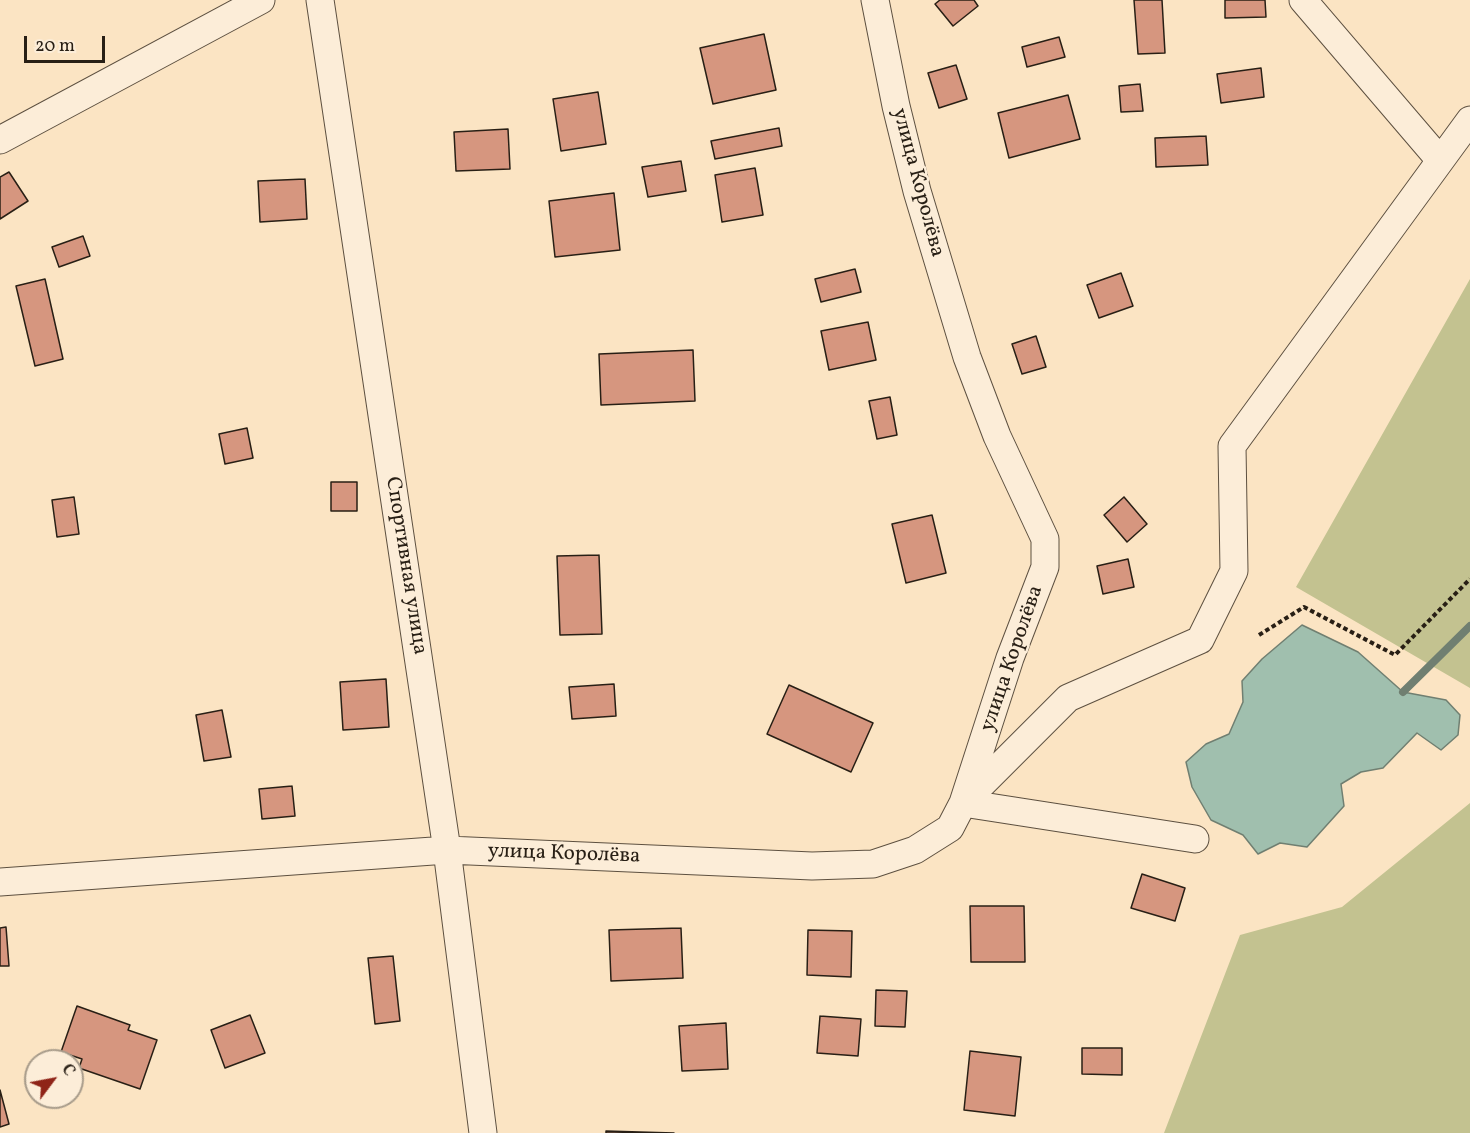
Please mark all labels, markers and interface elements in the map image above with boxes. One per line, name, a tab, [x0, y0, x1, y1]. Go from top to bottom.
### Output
scale bar	[27, 24, 108, 62]
text: 20 m	[35, 34, 75, 59]
street label: улица Королёва	[885, 106, 949, 260]
street label: Спортивная улица	[378, 475, 432, 657]
street label: улица Королёва	[976, 583, 1050, 735]
street label: улица Королёва	[487, 840, 641, 870]
north arrow	[24, 1049, 84, 1109]
text: С	[56, 1060, 80, 1081]

